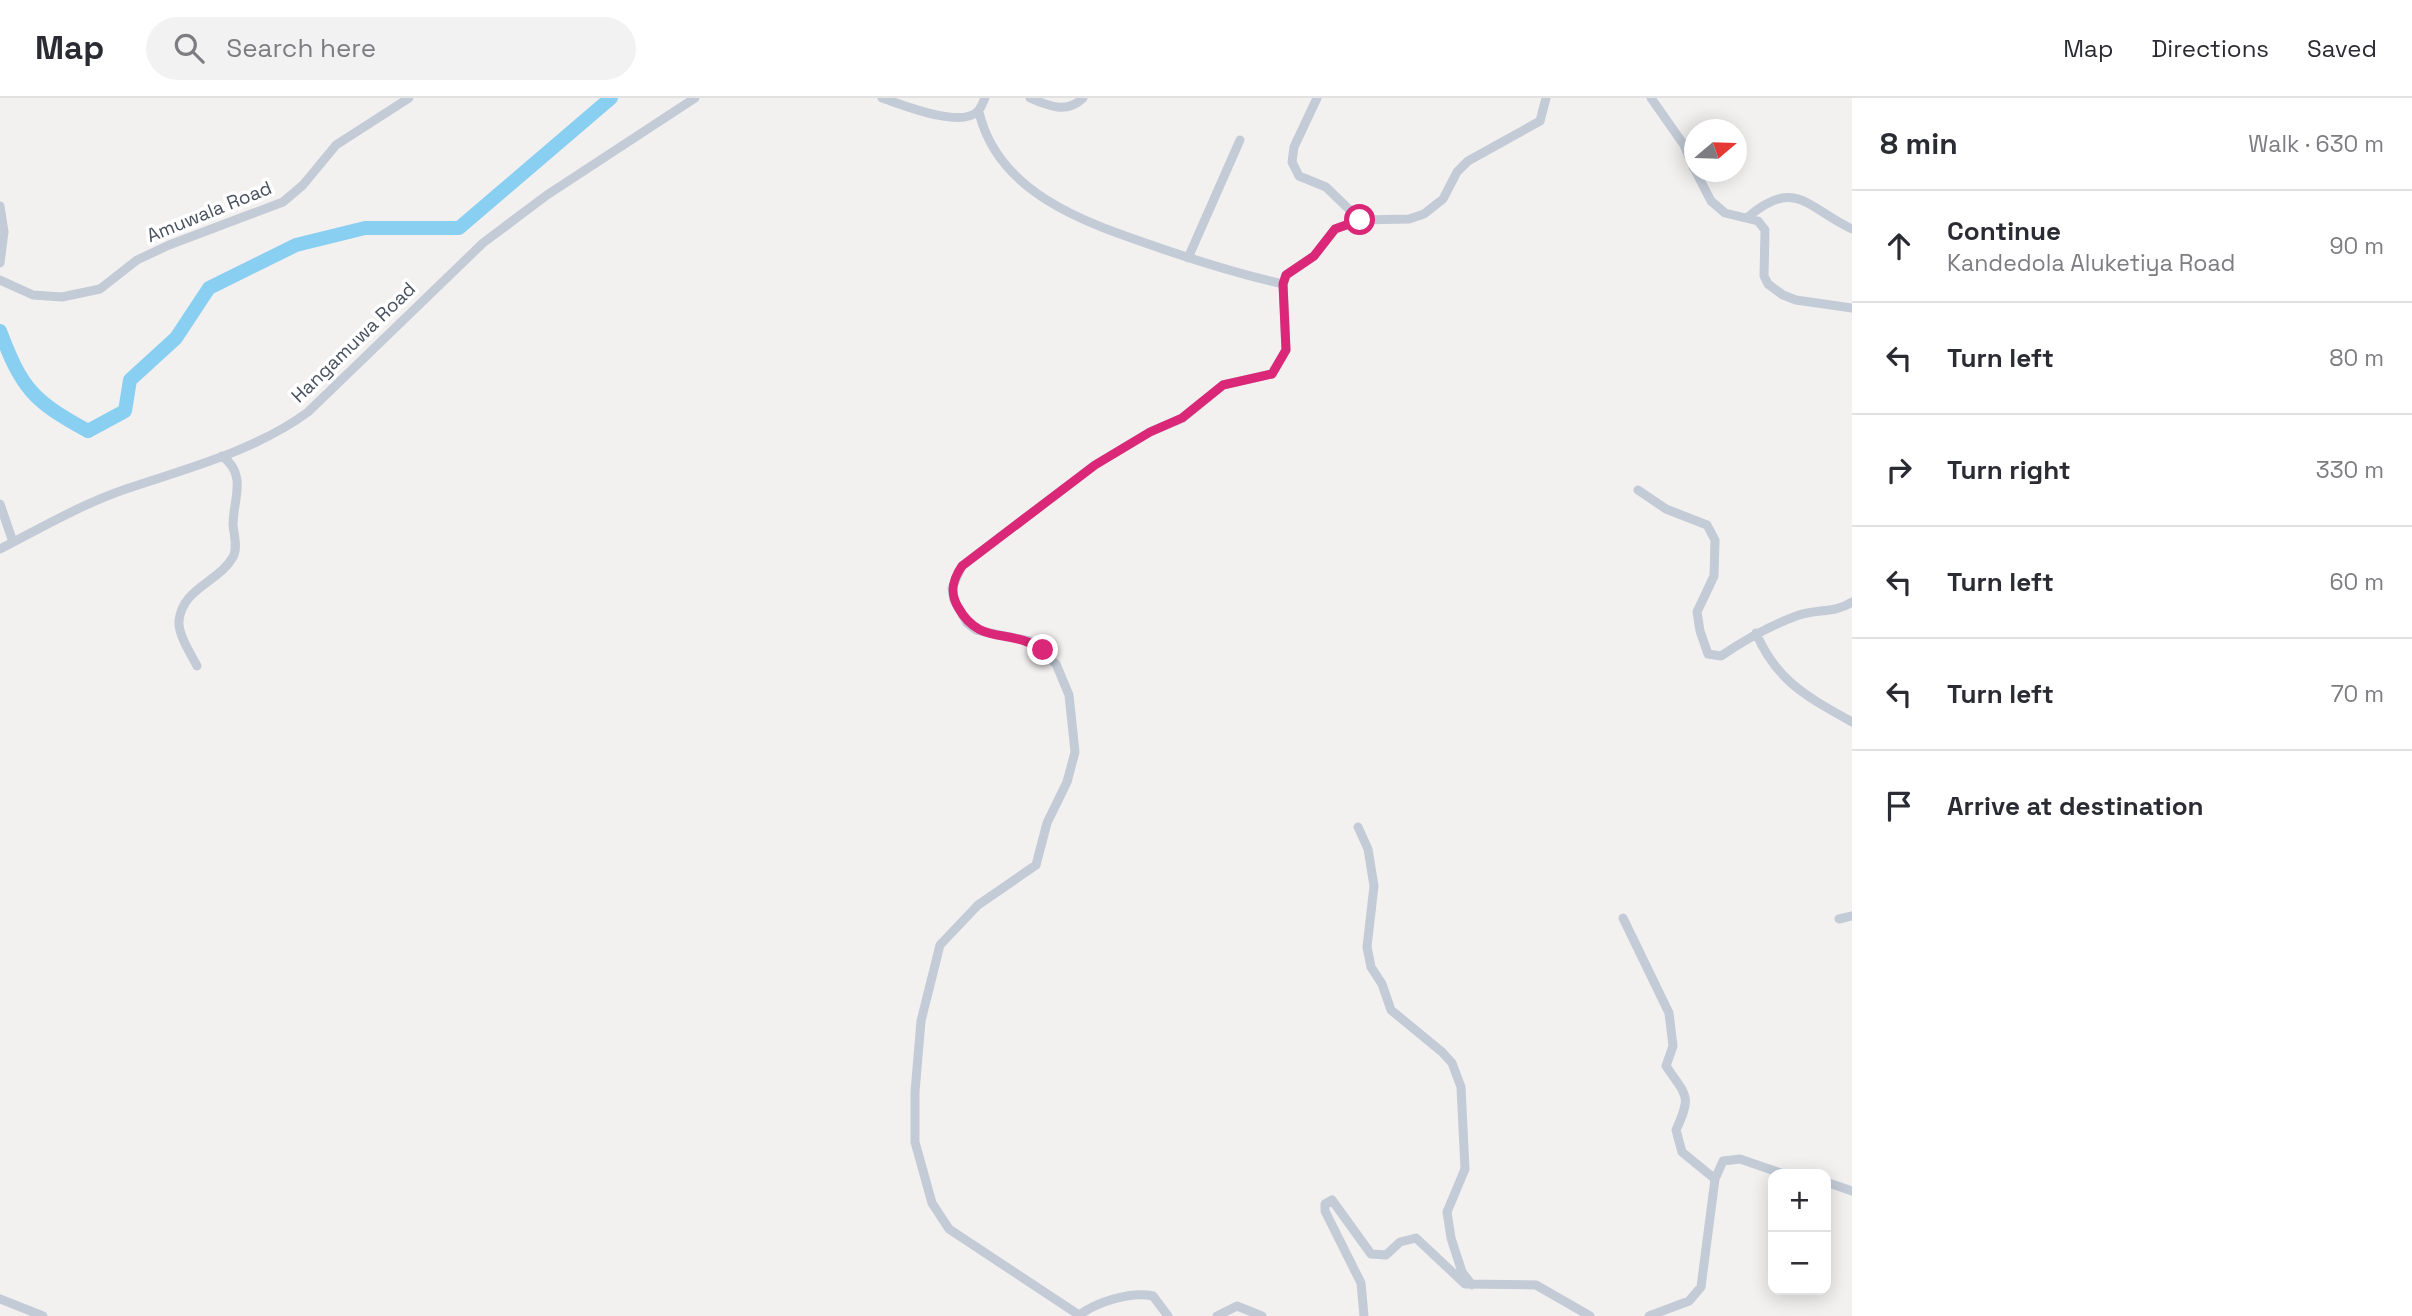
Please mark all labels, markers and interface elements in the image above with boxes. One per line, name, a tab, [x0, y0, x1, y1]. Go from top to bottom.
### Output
search box	[146, 17, 636, 80]
text: Map	[35, 27, 104, 69]
icon: search	[170, 29, 208, 67]
text: Search here	[226, 31, 376, 65]
text: Map	[2063, 33, 2113, 64]
text: Directions	[2151, 33, 2269, 64]
text: Saved	[2307, 33, 2377, 64]
north arrow	[1684, 119, 1747, 182]
text: 8 min	[1880, 124, 1958, 163]
text: Walk · 630 m	[2248, 129, 2384, 159]
street label: Amuwala Road	[143, 175, 275, 248]
route start	[1344, 204, 1375, 235]
text: Continue	[1947, 214, 2061, 248]
icon: ahead	[1880, 227, 1918, 265]
text: 90 m	[2329, 231, 2384, 261]
text: Kandedola Aluketiya Road	[1947, 248, 2235, 278]
street label: Hangamuwa Road	[286, 277, 421, 408]
icon: left	[1880, 339, 1918, 377]
text: Turn left	[1947, 341, 2054, 375]
text: 80 m	[2329, 343, 2384, 373]
icon: right	[1880, 451, 1918, 489]
text: Turn right	[1947, 453, 2071, 487]
text: 330 m	[2316, 455, 2384, 485]
icon: left	[1880, 563, 1918, 601]
text: Turn left	[1947, 565, 2054, 599]
text: 60 m	[2329, 567, 2384, 597]
route end	[1027, 634, 1058, 665]
icon: left	[1880, 675, 1918, 713]
text: Turn left	[1947, 677, 2054, 711]
text: 70 m	[2331, 679, 2384, 709]
icon: arrive	[1880, 787, 1918, 825]
text: Arrive at destination	[1947, 789, 2204, 823]
map controls	[1768, 1169, 1831, 1295]
button: +	[1768, 1169, 1831, 1232]
button: −	[1768, 1232, 1831, 1295]

